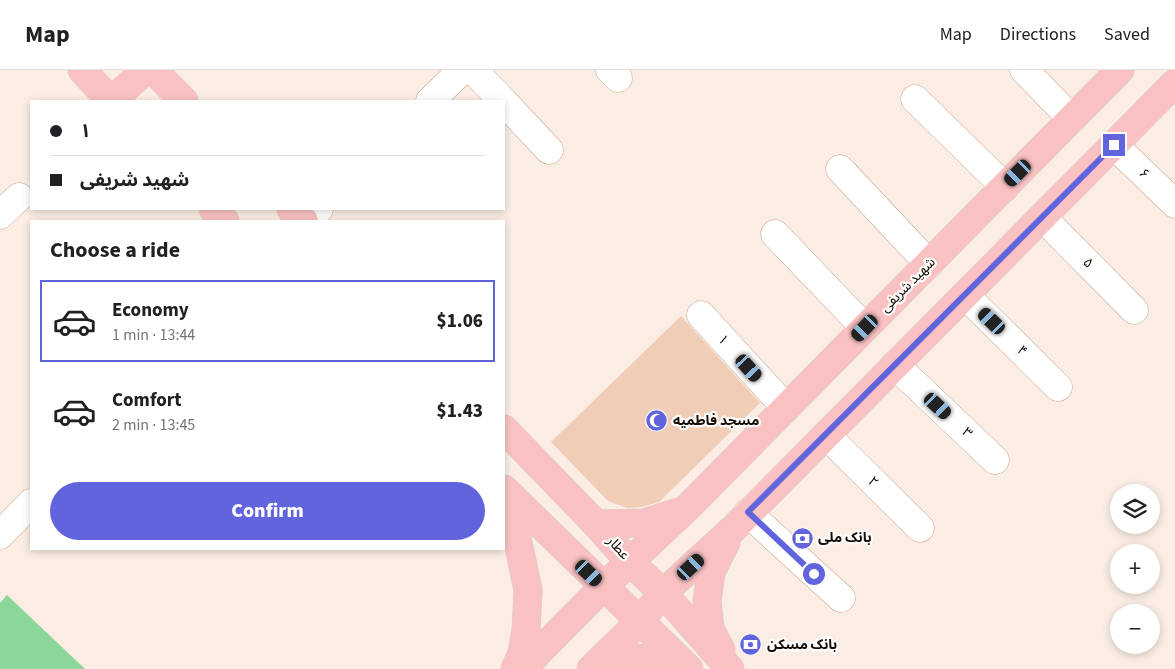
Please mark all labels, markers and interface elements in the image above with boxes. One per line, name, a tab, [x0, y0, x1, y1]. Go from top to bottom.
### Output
text: Map	[25, 17, 70, 52]
text: Map	[940, 22, 972, 47]
text: Directions	[1000, 22, 1076, 47]
text: Saved	[1104, 22, 1150, 47]
text: ۱	[80, 118, 91, 145]
route end	[1103, 134, 1125, 156]
car	[1002, 157, 1033, 189]
street label: ۶	[1134, 164, 1154, 184]
text: شهید شریفی	[80, 167, 189, 194]
text: Choose a ride	[50, 234, 180, 266]
street label: شهید شریفی	[876, 253, 940, 317]
street label: ۵	[1078, 253, 1098, 273]
text: Economy	[112, 297, 189, 324]
icon: car	[52, 299, 97, 344]
car	[975, 305, 1008, 337]
text: $1.06	[437, 308, 483, 335]
car	[849, 312, 880, 344]
text: 1 min · 13:44	[112, 324, 195, 346]
street label: ۱	[713, 330, 733, 350]
street label: ۴	[1012, 341, 1032, 361]
car	[733, 352, 764, 384]
text: Comfort	[112, 387, 182, 414]
icon: car	[52, 389, 97, 434]
car	[921, 390, 954, 422]
text: $1.43	[437, 398, 483, 425]
mosque icon: مسجد فاطمیه	[645, 409, 669, 433]
place label: مسجد فاطمیه	[673, 411, 759, 431]
text: 2 min · 13:45	[112, 414, 195, 436]
street label: ۳	[957, 423, 977, 443]
street label: ۲	[863, 472, 883, 492]
button: Confirm	[50, 482, 485, 540]
map controls	[1110, 484, 1160, 654]
button: layers	[1110, 484, 1160, 534]
bank icon: بانک ملی	[790, 526, 814, 550]
place label: بانک ملی	[818, 528, 872, 548]
street label: عطار	[601, 531, 634, 564]
button: +	[1110, 544, 1160, 594]
car	[674, 551, 707, 583]
car	[572, 557, 605, 589]
route start	[803, 563, 825, 585]
button: −	[1110, 604, 1160, 654]
bank icon: بانک مسکن	[739, 633, 763, 657]
place label: بانک مسکن	[767, 635, 837, 655]

